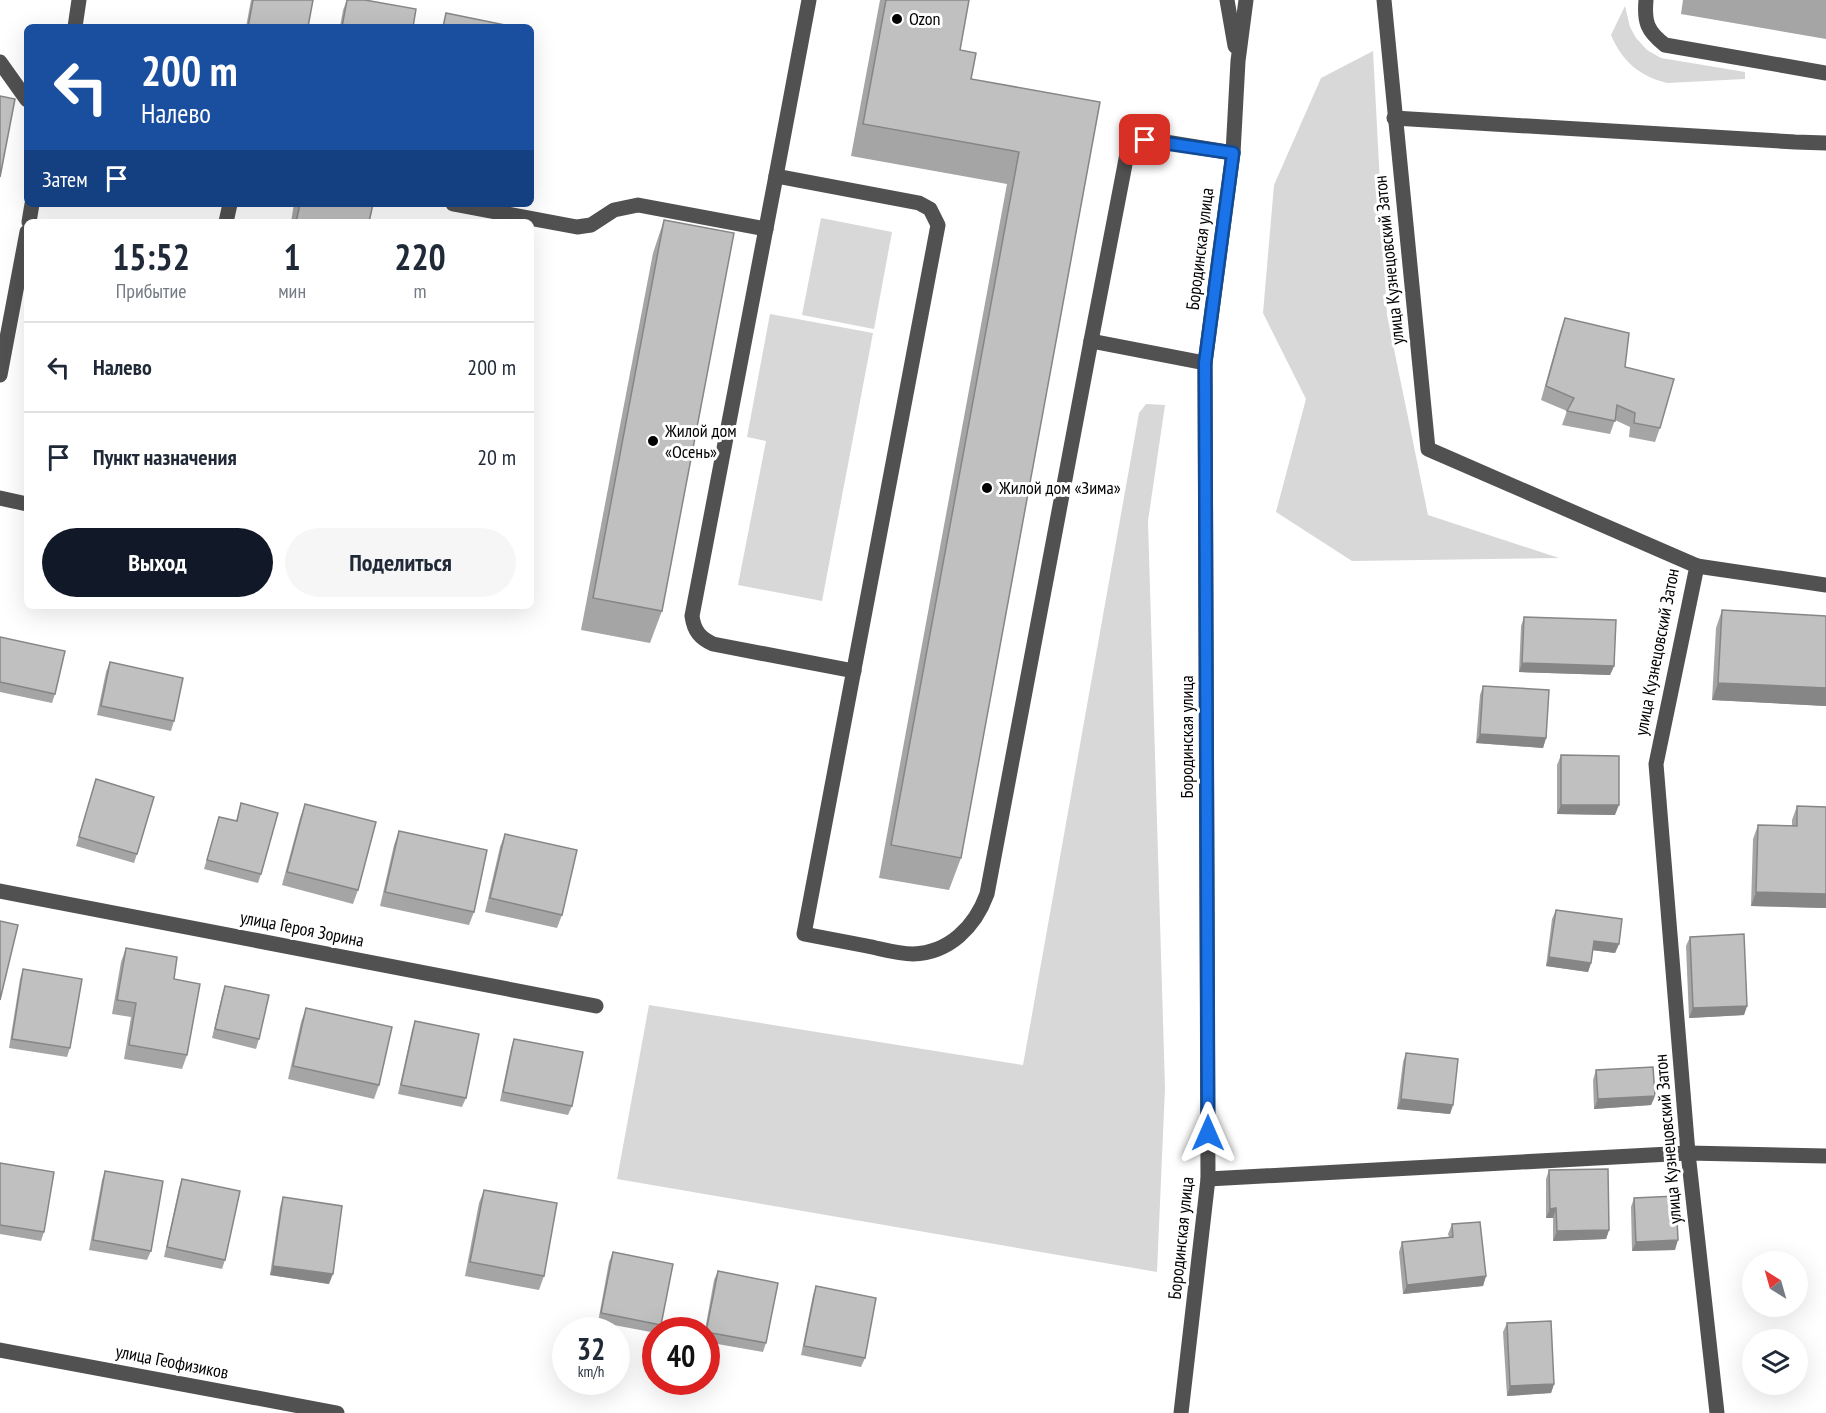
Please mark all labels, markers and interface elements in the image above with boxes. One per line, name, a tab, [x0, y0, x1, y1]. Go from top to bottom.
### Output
place label: Ozon	[909, 7, 941, 30]
marker: Ozon	[890, 12, 904, 26]
text: 200 m	[141, 43, 238, 98]
icon: left	[42, 48, 120, 126]
text: Налево	[141, 96, 211, 130]
pin	[1119, 114, 1170, 165]
icon: arrive	[1128, 123, 1161, 156]
icon: arrive	[100, 162, 133, 195]
text: Затем	[42, 165, 88, 193]
street label: улица Кузнецовский Затон	[1368, 174, 1409, 346]
street label: Бородинская улица	[1181, 186, 1218, 311]
text: 15:52	[112, 233, 190, 280]
text: 1	[284, 233, 301, 280]
text: 220	[394, 233, 446, 280]
text: Прибытие	[116, 278, 187, 304]
text: мин	[278, 278, 306, 304]
text: m	[414, 278, 427, 304]
icon: left	[42, 351, 75, 384]
text: Налево	[93, 353, 152, 381]
text: 200 m	[467, 353, 516, 381]
place label: Жилой дом «Осень»	[664, 419, 737, 463]
marker: Жилой дом «Осень»	[646, 434, 660, 448]
icon: arrive	[42, 441, 75, 474]
text: Пункт назначения	[93, 443, 237, 471]
text: 20 m	[477, 443, 516, 471]
place label: Жилой дом «Зима»	[998, 476, 1121, 499]
marker: Жилой дом «Зима»	[980, 481, 994, 495]
button: Выход	[42, 528, 273, 597]
button: Поделиться	[285, 528, 516, 597]
street label: улица Кузнецовский Затон	[1629, 566, 1684, 738]
street label: Бородинская улица	[1175, 675, 1198, 799]
street label: улица Героя Зорина	[238, 905, 366, 952]
street label: улица Кузнецовский Затон	[1649, 1053, 1686, 1225]
position arrow	[1176, 1101, 1240, 1165]
street label: Бородинская улица	[1163, 1175, 1198, 1300]
north arrow	[1742, 1251, 1808, 1317]
map controls	[1742, 1251, 1808, 1395]
speed limit sign: 40	[642, 1317, 720, 1395]
text: 32	[577, 1329, 605, 1368]
button: layers	[1742, 1329, 1808, 1395]
street label: улица Геофизиков	[114, 1339, 230, 1384]
text: km/h	[578, 1362, 604, 1381]

